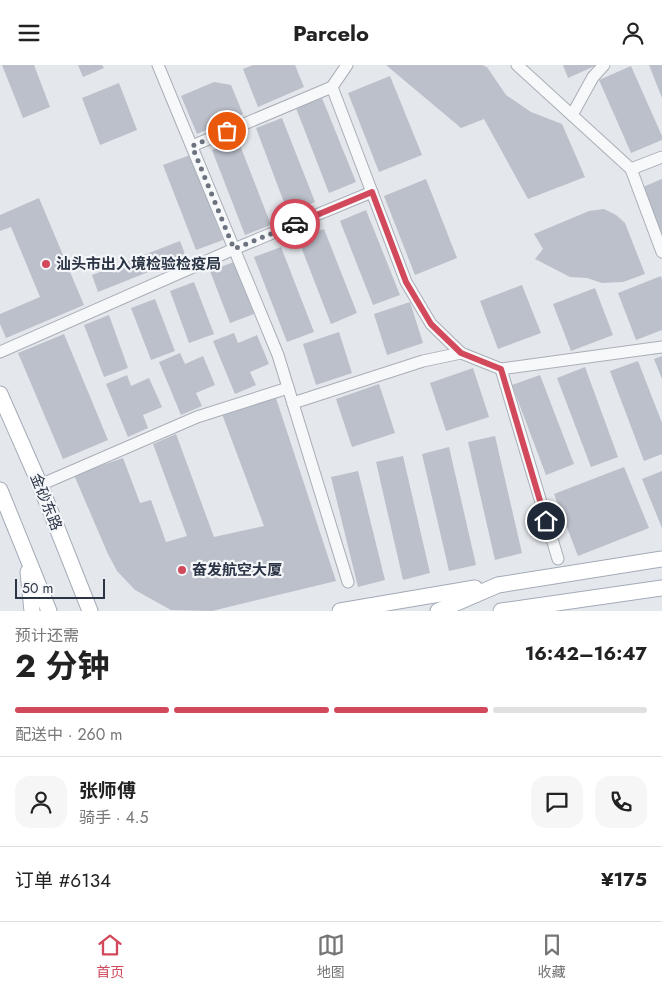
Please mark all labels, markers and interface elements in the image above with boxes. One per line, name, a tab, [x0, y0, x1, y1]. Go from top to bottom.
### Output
text: Parcelo	[293, 17, 369, 49]
icon: menu	[15, 19, 43, 47]
icon: person	[619, 19, 647, 47]
pin	[206, 110, 248, 152]
icon: bag	[213, 117, 241, 145]
courier	[270, 199, 320, 249]
icon: car	[281, 210, 309, 238]
place label: 汕头市出入境检验检疫局	[56, 253, 221, 275]
marker: 汕头市出入境检验检疫局	[40, 258, 52, 270]
street label: 金砂东路	[25, 470, 67, 534]
pin	[525, 500, 567, 542]
icon: home	[532, 507, 560, 535]
place label: 奋发航空大厦	[192, 559, 282, 581]
marker: 奋发航空大厦	[176, 564, 188, 576]
scale bar	[15, 576, 105, 599]
text: 50 m	[22, 578, 53, 598]
text: 预计还需	[15, 624, 79, 647]
text: 16:42–16:47	[525, 640, 647, 667]
text: 2 分钟	[15, 643, 110, 689]
text: 配送中 · 260 m	[15, 723, 123, 746]
button: person	[15, 776, 67, 828]
button: chat	[531, 776, 583, 828]
button: phone	[595, 776, 647, 828]
text: 张师傅	[79, 777, 136, 804]
text: 骑手 · 4.5	[79, 806, 149, 829]
text: ¥175	[601, 866, 647, 893]
text: 订单 #6134	[15, 867, 111, 894]
tab: 首页	[96, 931, 124, 982]
tab: 地图	[317, 931, 345, 982]
tab: 收藏	[538, 931, 566, 982]

